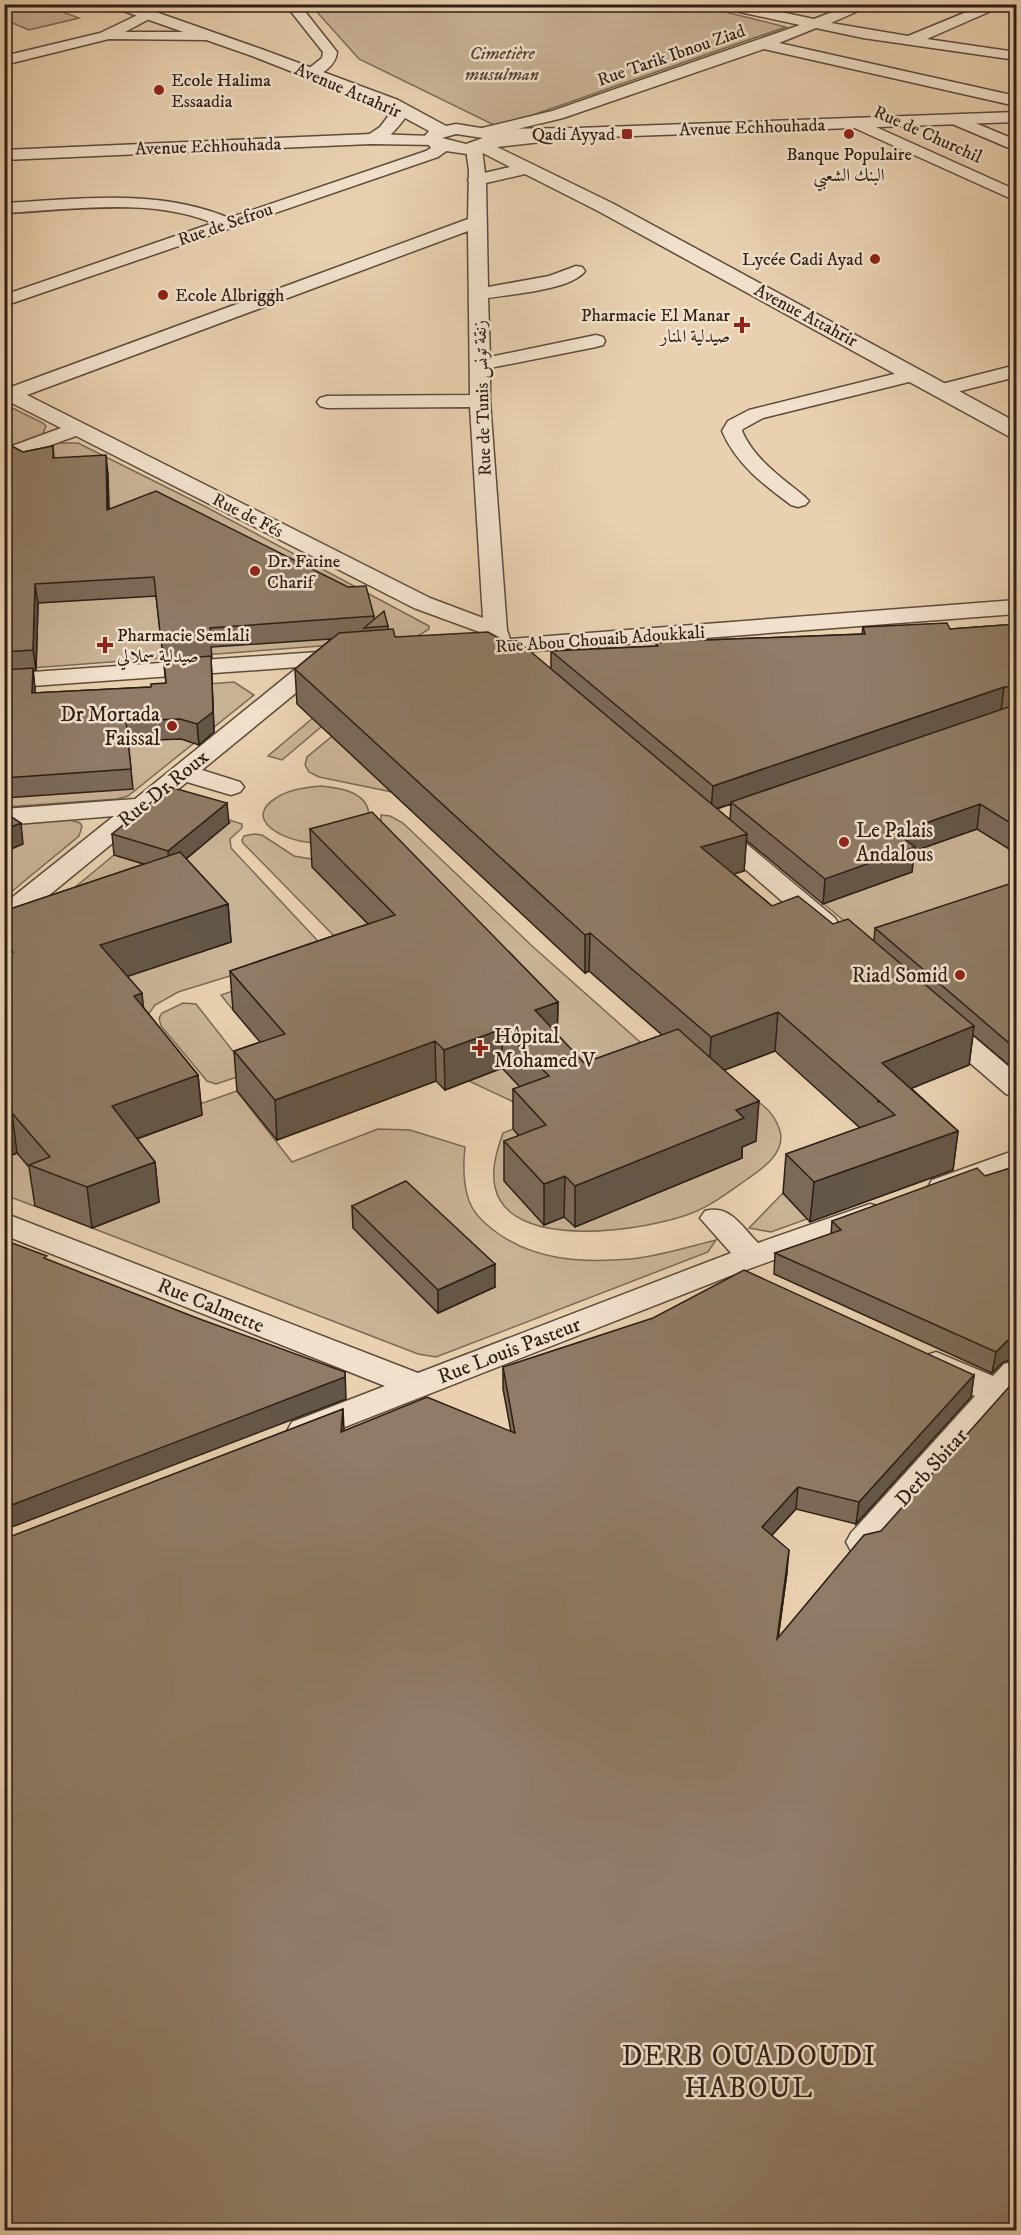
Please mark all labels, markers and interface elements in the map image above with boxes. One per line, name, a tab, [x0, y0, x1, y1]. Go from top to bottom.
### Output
street label: Rue Tarik Ibnou Ziad	[594, 20, 748, 92]
park label: Cimetière musulman	[465, 43, 539, 86]
street label: Avenue Attahrir	[291, 59, 405, 123]
place label: Ecole Halima Essaadia	[171, 70, 271, 113]
marker: Ecole Halima Essaadia	[152, 83, 166, 97]
street label: Rue de Churchil	[870, 101, 986, 169]
street label: Avenue Echhouhada	[679, 114, 826, 142]
place label: Qadi Ayyad	[532, 124, 615, 146]
marker: Qadi Ayyad	[620, 127, 634, 141]
marker: Banque Populaire البنك الشعبي	[842, 127, 856, 141]
street label: Avenue Echhouhada	[135, 133, 282, 161]
place label: Banque Populaire البنك الشعبي	[786, 144, 912, 192]
street label: Rue de Sefrou	[175, 198, 276, 251]
place label: Lycée Cadi Ayad	[742, 249, 863, 271]
marker: Lycée Cadi Ayad	[868, 252, 882, 266]
street label: Avenue Attahrir	[750, 279, 861, 352]
place label: Ecole Albriggh	[175, 285, 285, 307]
marker: Ecole Albriggh	[156, 288, 170, 302]
place label: Pharmacie El Manar صيدلية المنار	[581, 305, 730, 348]
marker: Pharmacie El Manar صيدلية المنار	[735, 318, 749, 332]
street label: Rue de Tunis زنقة تونس	[469, 320, 497, 476]
street label: Rue de Fés	[209, 489, 287, 543]
place label: Dr. Fatine Charif	[267, 551, 340, 594]
marker: Dr. Fatine Charif	[248, 564, 262, 578]
street label: Rue Abou Chouaib Adoukkali	[495, 622, 706, 658]
place label: Pharmacie Semlali صيدلية سملالي	[117, 625, 250, 671]
marker: Pharmacie Semlali صيدلية سملالي	[98, 638, 112, 652]
place label: Dr Mortada Faissal	[60, 702, 161, 752]
marker: Dr Mortada Faissal	[165, 719, 179, 733]
street label: Rue Dr Roux	[113, 744, 214, 833]
place label: Le Palais Andalous	[856, 818, 933, 868]
marker: Le Palais Andalous	[837, 835, 851, 849]
place label: Riad Somid	[852, 963, 949, 989]
marker: Riad Somid	[953, 968, 967, 982]
place label: Hôpital Mohamed V	[494, 1024, 596, 1074]
marker: Hôpital Mohamed V	[471, 1039, 489, 1057]
street label: Rue Calmette	[153, 1273, 268, 1339]
street label: Rue Louis Pasteur	[434, 1312, 585, 1390]
street label: Derb Sbitar	[890, 1423, 974, 1512]
district label: DERB OUADOUDI HABOUL	[622, 2039, 876, 2106]

